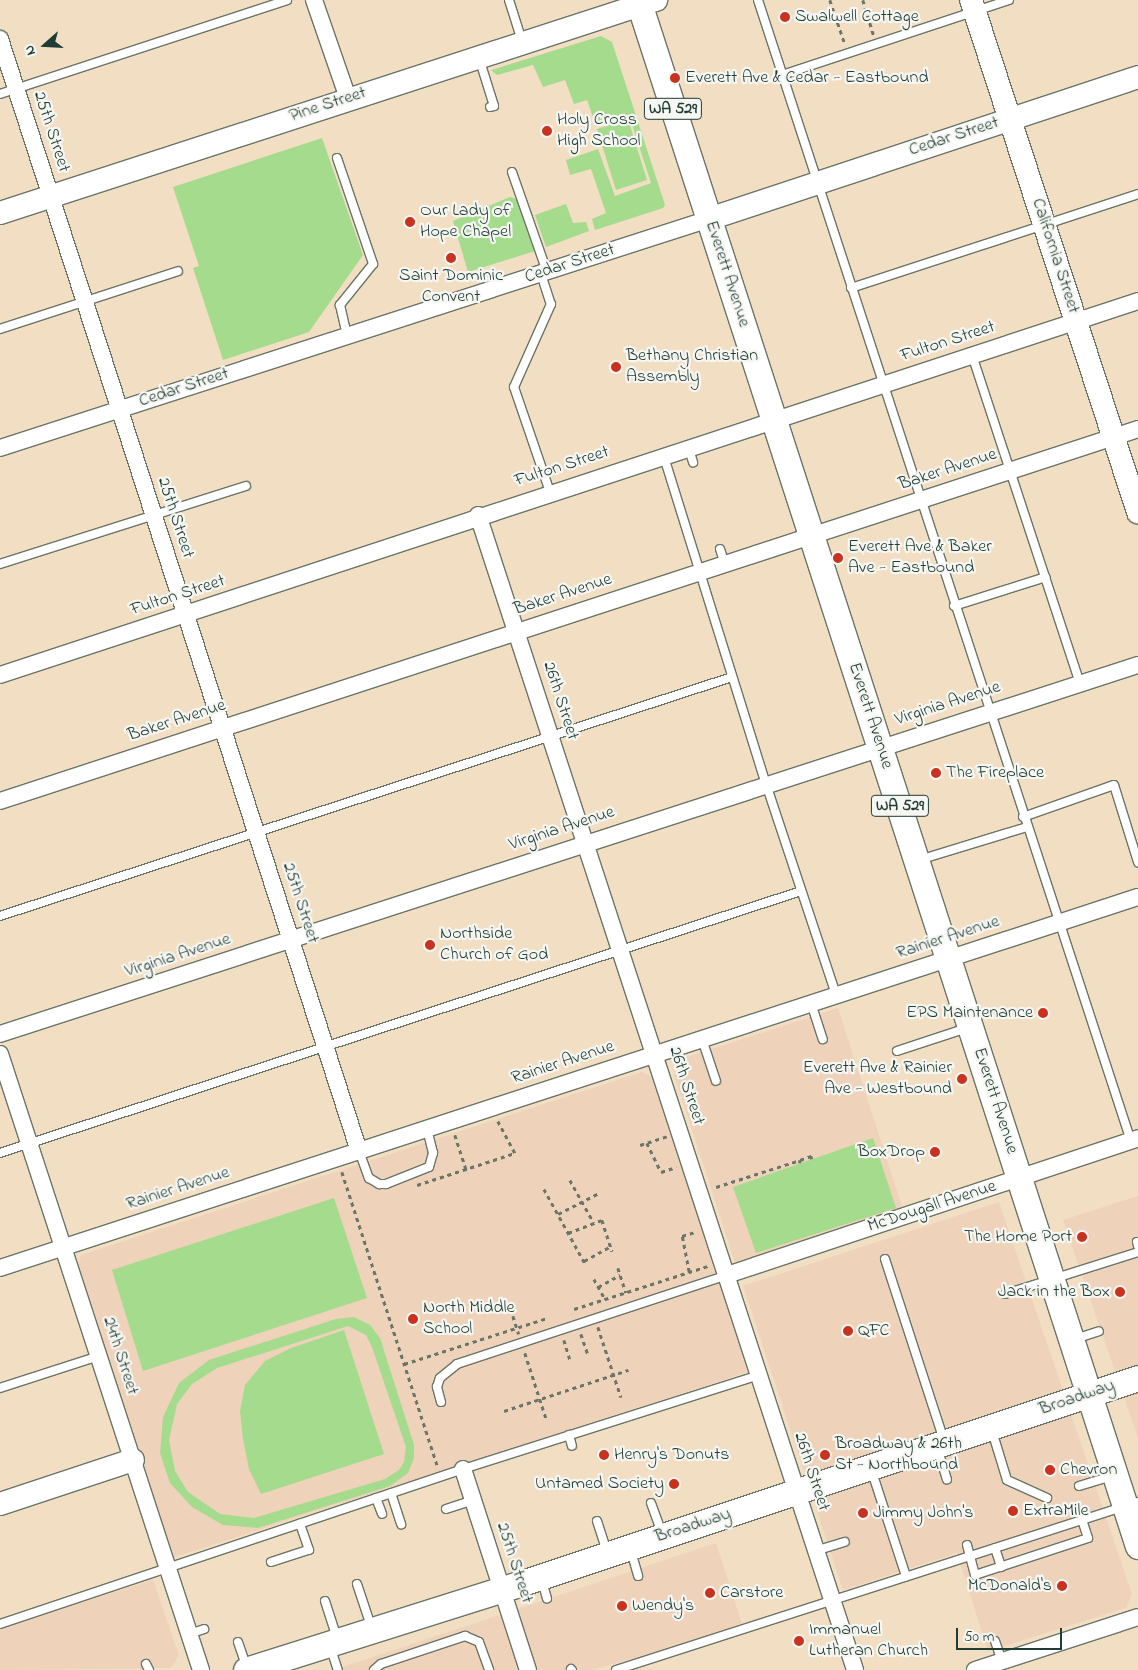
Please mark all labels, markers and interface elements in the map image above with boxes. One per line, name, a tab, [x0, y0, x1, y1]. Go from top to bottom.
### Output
place label: Swalwell Cottage	[795, 6, 919, 28]
marker: Swalwell Cottage	[779, 11, 791, 23]
north arrow	[20, 20, 70, 70]
text: N	[19, 42, 42, 58]
place label: Everett Ave & Cedar - Eastbound	[685, 67, 929, 89]
marker: Everett Ave & Cedar - Eastbound	[669, 72, 681, 84]
street label: Pine Street	[287, 82, 369, 128]
street label: 25th Street	[28, 89, 74, 175]
road number: WA 529	[643, 96, 703, 122]
place label: Holy Cross High School	[557, 110, 640, 152]
street label: Cedar Street	[906, 112, 1002, 162]
marker: Holy Cross High School	[541, 125, 553, 137]
street label: California Street	[1026, 196, 1084, 316]
place label: Our Lady of Hope Chapel	[420, 201, 511, 243]
marker: Our Lady of Hope Chapel	[404, 216, 416, 228]
street label: Everett Avenue	[700, 218, 754, 330]
street label: Cedar Street	[522, 239, 618, 289]
marker: Saint Dominic Convent	[445, 252, 457, 264]
place label: Saint Dominic Convent	[399, 266, 503, 308]
street label: Fulton Street	[898, 317, 998, 367]
place label: Bethany Christian Assembly	[626, 346, 758, 388]
marker: Bethany Christian Assembly	[610, 361, 622, 373]
street label: Cedar Street	[136, 363, 232, 413]
street label: Fulton Street	[512, 442, 612, 492]
street label: Baker Avenue	[896, 444, 1000, 496]
street label: 25th Street	[152, 475, 198, 561]
place label: Everett Ave & Baker Ave - Eastbound	[848, 537, 992, 580]
marker: Everett Ave & Baker Ave - Eastbound	[832, 552, 844, 564]
street label: Baker Avenue	[511, 569, 615, 621]
street label: Fulton Street	[128, 571, 228, 621]
street label: 26th Street	[537, 659, 583, 743]
street label: Everett Avenue	[843, 660, 897, 772]
street label: Virginia Avenue	[893, 677, 1003, 731]
street label: Baker Avenue	[125, 695, 229, 747]
place label: The Fireplace	[946, 762, 1044, 784]
marker: The Fireplace	[930, 767, 942, 779]
road number: WA 529	[870, 792, 930, 819]
street label: Virginia Avenue	[507, 802, 617, 856]
street label: 25th Street	[277, 860, 323, 946]
street label: Rainier Avenue	[894, 911, 1002, 965]
place label: Northside Church of God	[440, 924, 548, 966]
street label: Virginia Avenue	[123, 929, 233, 983]
marker: Northside Church of God	[424, 939, 436, 951]
place label: EPS Maintenance	[906, 1002, 1033, 1024]
marker: EPS Maintenance	[1037, 1007, 1049, 1019]
street label: Rainier Avenue	[509, 1036, 617, 1090]
street label: 26th Street	[663, 1044, 709, 1128]
street label: Everett Avenue	[968, 1045, 1022, 1157]
place label: Everett Ave & Rainier Ave - Westbound	[803, 1058, 952, 1100]
marker: Everett Ave & Rainier Ave - Westbound	[956, 1073, 968, 1085]
place label: BoxDrop	[858, 1141, 925, 1163]
marker: BoxDrop	[929, 1146, 941, 1158]
street label: Rainier Avenue	[124, 1162, 232, 1216]
street label: McDougall Avenue	[865, 1176, 999, 1238]
place label: The Home Port	[964, 1226, 1072, 1248]
marker: The Home Port	[1076, 1231, 1088, 1243]
place label: Jack in the Box	[998, 1281, 1110, 1303]
marker: Jack in the Box	[1114, 1286, 1126, 1298]
place label: North Middle School	[423, 1298, 515, 1340]
marker: North Middle School	[407, 1313, 419, 1325]
street label: 24th Street	[97, 1314, 143, 1398]
place label: QFC	[858, 1320, 889, 1342]
marker: QFC	[842, 1325, 854, 1337]
street label: Broadway	[1036, 1375, 1118, 1421]
street label: 26th Street	[788, 1430, 834, 1514]
place label: Broadway & 26th St - Northbound	[835, 1434, 962, 1476]
place label: Henry's Donuts	[614, 1444, 729, 1466]
marker: Henry's Donuts	[598, 1449, 610, 1461]
marker: Broadway & 26th St - Northbound	[819, 1449, 831, 1461]
place label: Chevron	[1060, 1459, 1117, 1481]
marker: Chevron	[1044, 1464, 1056, 1476]
place label: Untamed Society	[535, 1473, 664, 1495]
marker: Untamed Society	[668, 1478, 680, 1490]
place label: ExtraMile	[1023, 1500, 1089, 1522]
place label: Jimmy John's	[873, 1502, 974, 1524]
street label: Broadway	[652, 1504, 734, 1548]
marker: ExtraMile	[1007, 1505, 1019, 1517]
marker: Jimmy John's	[857, 1507, 869, 1519]
street label: 25th Street	[491, 1520, 537, 1606]
place label: McDonald's	[968, 1575, 1052, 1597]
marker: McDonald's	[1056, 1580, 1068, 1592]
place label: Carstore	[720, 1582, 783, 1604]
marker: Carstore	[704, 1587, 716, 1599]
place label: Wendy's	[632, 1595, 694, 1617]
marker: Wendy's	[616, 1600, 628, 1612]
scale bar	[958, 1618, 1064, 1650]
place label: Immanuel Lutheran Church	[809, 1620, 928, 1662]
text: 50 m	[964, 1626, 994, 1648]
marker: Immanuel Lutheran Church	[793, 1635, 805, 1647]

